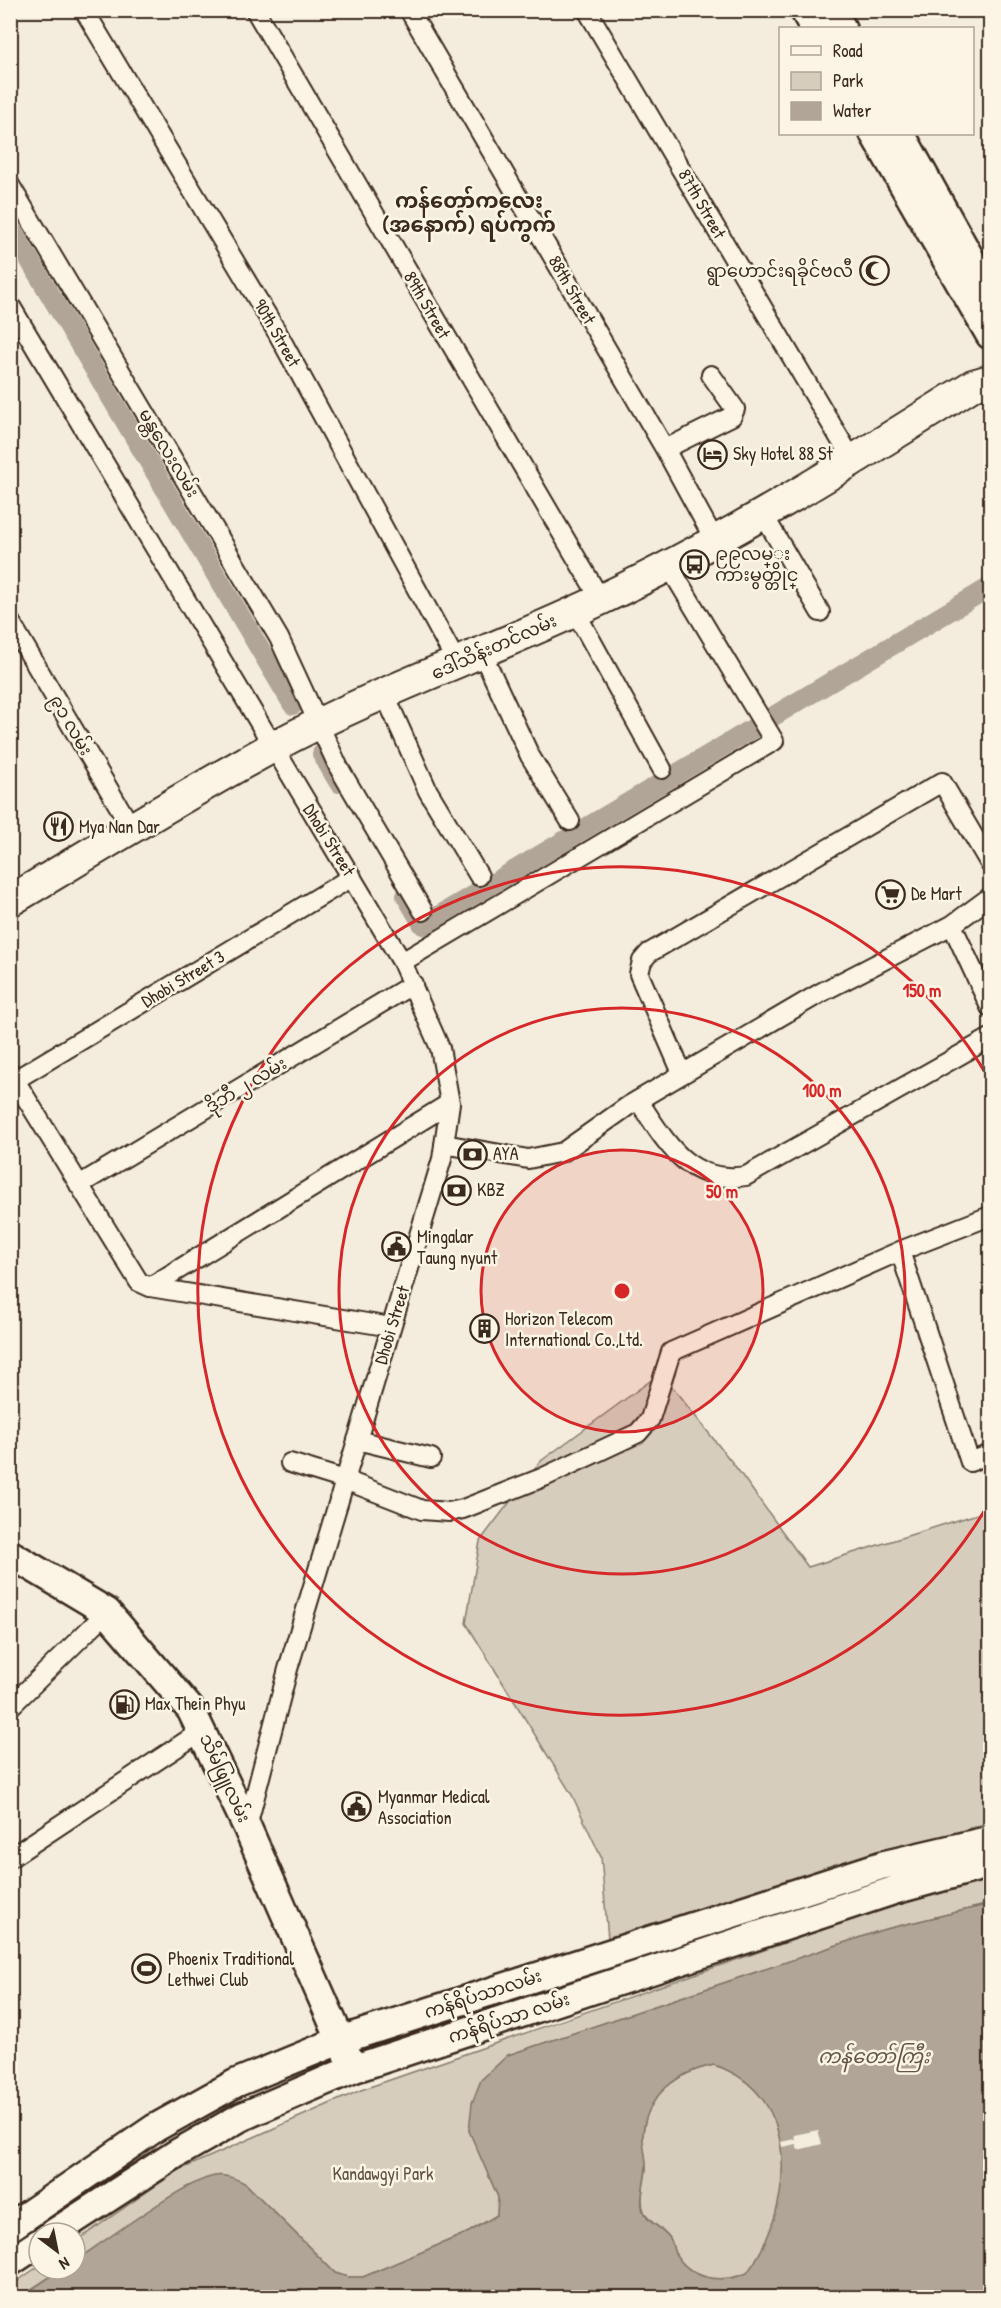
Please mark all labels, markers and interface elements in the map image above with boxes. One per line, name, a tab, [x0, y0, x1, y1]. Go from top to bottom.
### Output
legend	[779, 27, 974, 135]
text: Road	[833, 38, 863, 63]
text: Park	[833, 68, 864, 93]
text: Water	[833, 98, 871, 123]
street label: 87th Street	[672, 164, 733, 244]
district label: ကန်တော်ကလေး (အနောက်) ရပ်ကွက်	[382, 185, 556, 242]
street label: 88th Street	[543, 251, 603, 329]
mosque icon: ရွာဟောင်းရခိုင်ဗလီ	[858, 255, 890, 287]
place label: ရွာဟောင်းရခိုင်ဗလီ	[706, 257, 853, 286]
street label: 89th Street	[398, 266, 457, 344]
street label: 90th Street	[248, 294, 307, 372]
street label: မန္တလေးလမ်း	[130, 404, 206, 503]
hotel icon: Sky Hotel 88 St	[696, 438, 728, 470]
place label: Sky Hotel 88 St	[733, 441, 833, 466]
place label: ၉၉လမ္း ကားမွတ္တိုင္	[715, 541, 798, 590]
bus stop icon: ၉၉လမ္း ကားမွတ္တိုင္	[678, 548, 710, 580]
street label: ဒေါ်သိန်းတင်လမ်း	[427, 607, 562, 688]
street label: ၉၁ လမ်း	[41, 689, 99, 762]
street label: Dhobi Street	[297, 799, 362, 881]
restaurant icon: Mya Nan Dar	[42, 811, 74, 843]
place label: Mya Nan Dar	[79, 814, 160, 839]
supermarket icon: De Mart	[874, 878, 906, 910]
place label: De Mart	[911, 881, 963, 906]
street label: Dhobi Street 3	[136, 944, 229, 1013]
text: 150 m	[903, 978, 941, 1003]
street label: ဒိုဘီ ၂ လမ်း	[200, 1050, 293, 1121]
text: 100 m	[802, 1078, 842, 1103]
bank icon: AYA	[456, 1138, 488, 1170]
place label: AYA	[493, 1141, 519, 1166]
bank icon: KBZ	[440, 1174, 472, 1206]
place label: KBZ	[477, 1177, 505, 1202]
text: 50 m	[706, 1179, 738, 1204]
place label: Mingalar Taung nyunt	[417, 1224, 498, 1270]
public building icon: Mingalar Taung nyunt	[380, 1231, 412, 1263]
centre of rings	[612, 1281, 632, 1301]
street label: Dhobi Street	[368, 1282, 416, 1367]
place label: Horizon Telecom International Co.,Ltd.	[505, 1306, 643, 1352]
building icon: Horizon Telecom International Co.,Ltd.	[468, 1313, 500, 1345]
fuel station icon: Max Thein Phyu	[108, 1688, 140, 1720]
place label: Max Thein Phyu	[145, 1691, 245, 1716]
street label: သိမ်ဖြူလမ်း	[191, 1729, 258, 1828]
place label: Myanmar Medical Association	[378, 1784, 490, 1830]
public building icon: Myanmar Medical Association	[341, 1791, 373, 1823]
place label: Phoenix Traditional Lethwei Club	[168, 1946, 294, 1992]
sports icon: Phoenix Traditional Lethwei Club	[131, 1953, 163, 1985]
street label: ကန်ရိပ်သာလမ်း	[421, 1962, 546, 2027]
street label: ကန်ရိပ်သာ လမ်း	[445, 1985, 574, 2052]
water label: ကန်တော်ကြီး	[818, 2042, 931, 2073]
park label: Kandawgyi Park	[333, 2161, 434, 2186]
north arrow	[27, 2221, 87, 2281]
text: N	[55, 2252, 74, 2276]

